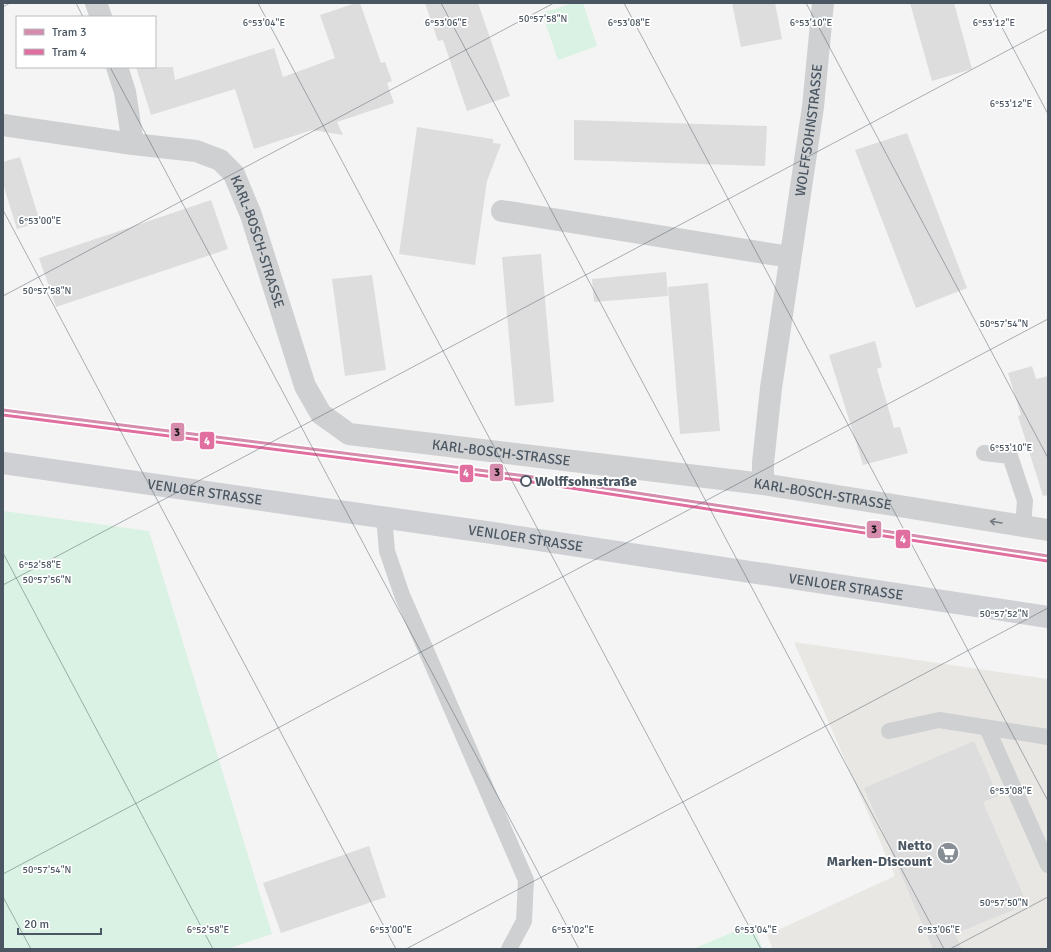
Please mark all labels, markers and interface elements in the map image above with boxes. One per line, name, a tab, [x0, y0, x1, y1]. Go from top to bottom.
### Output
text: 50°57'58"N	[519, 13, 567, 25]
legend	[16, 16, 156, 68]
text: 6°53'04"E	[243, 17, 285, 29]
text: 6°53'06"E	[425, 17, 467, 29]
text: 6°53'08"E	[608, 17, 650, 29]
text: 6°53'10"E	[790, 17, 832, 29]
text: 6°53'12"E	[973, 17, 1015, 29]
text: Tram 3	[52, 25, 86, 40]
text: Tram 4	[52, 45, 87, 60]
street label: WOLFFSOHNSTRASSE	[792, 63, 826, 198]
text: 6°53'12"E	[990, 98, 1032, 110]
street label: KARL-BOSCH-STRASSE	[226, 173, 288, 310]
text: 6°53'00"E	[19, 215, 61, 227]
text: 50°57'58"N	[23, 285, 71, 297]
text: 50°57'54"N	[980, 318, 1028, 330]
line badge: 3	[170, 422, 185, 442]
text: 3	[174, 426, 180, 439]
line badge: 4	[199, 431, 215, 450]
text: 4	[204, 435, 210, 448]
street label: KARL-BOSCH-STRASSE	[431, 436, 572, 470]
text: 6°53'10"E	[990, 442, 1032, 454]
line badge: 3	[489, 463, 504, 482]
line badge: 4	[459, 464, 474, 483]
text: 3	[494, 466, 500, 479]
text: 4	[463, 467, 469, 480]
place label: Wolffsohnstraße	[535, 473, 637, 490]
marker: Wolffsohnstraße	[520, 475, 532, 487]
street label: KARL-BOSCH-STRASSE	[753, 475, 893, 514]
street label: VENLOER STRASSE	[146, 476, 264, 509]
one-way arrow	[990, 518, 1003, 526]
line badge: 3	[866, 520, 882, 539]
street label: VENLOER STRASSE	[467, 522, 584, 556]
text: 3	[871, 523, 877, 536]
line badge: 4	[895, 529, 911, 549]
text: 4	[900, 533, 906, 546]
text: 6°52'58"E	[19, 559, 61, 571]
street label: VENLOER STRASSE	[787, 570, 905, 604]
text: 50°57'56"N	[23, 574, 71, 586]
text: 50°57'52"N	[980, 608, 1028, 620]
text: 6°53'08"E	[990, 785, 1032, 797]
place label: Netto Marken-Discount	[826, 837, 933, 870]
supermarket icon: Netto Marken-Discount	[935, 840, 961, 866]
text: 50°57'54"N	[23, 864, 71, 876]
text: 50°57'50"N	[980, 897, 1028, 909]
scale bar	[18, 910, 101, 936]
text: 20 m	[24, 917, 49, 932]
text: 6°52'58"E	[187, 924, 229, 936]
text: 6°53'00"E	[370, 924, 412, 936]
text: 6°53'02"E	[552, 924, 594, 936]
text: 6°53'04"E	[735, 924, 777, 936]
text: 6°53'06"E	[918, 924, 960, 936]

